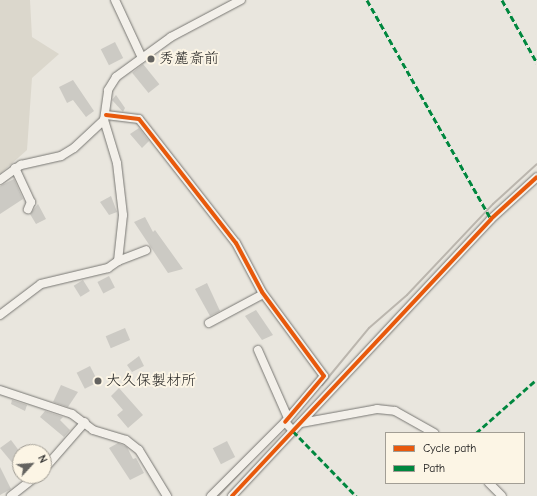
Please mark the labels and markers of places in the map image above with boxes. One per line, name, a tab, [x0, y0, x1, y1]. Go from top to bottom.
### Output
place label: 秀麓斎前	[159, 50, 219, 68]
marker: 秀麓斎前	[146, 54, 156, 64]
place label: 大久保製材所	[106, 372, 196, 390]
marker: 大久保製材所	[93, 376, 103, 386]

